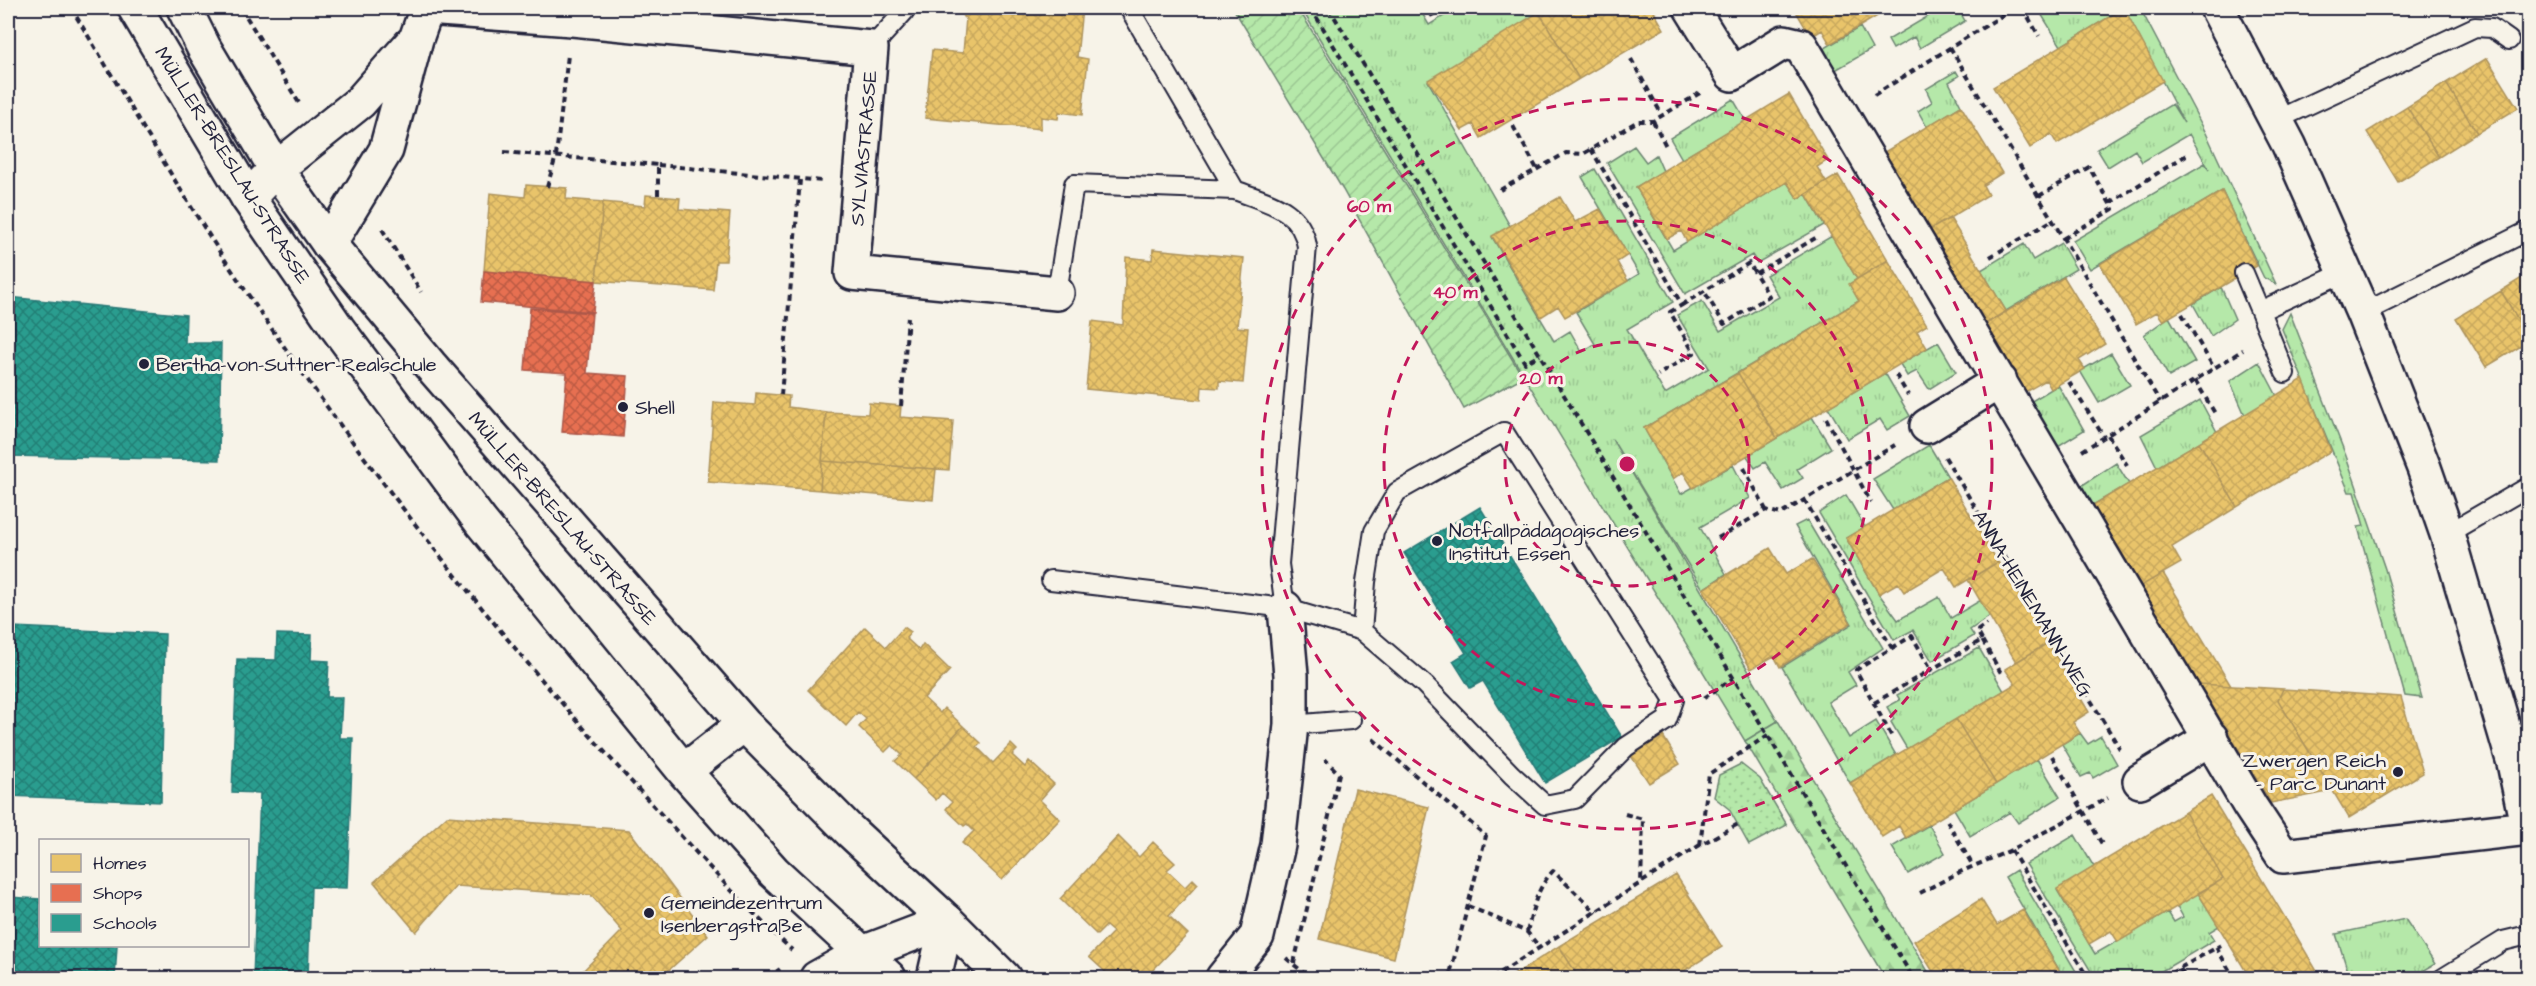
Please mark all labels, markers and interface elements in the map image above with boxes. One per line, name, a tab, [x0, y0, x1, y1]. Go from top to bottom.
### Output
street label: MÜLLER-BRESLAU-STRASSE	[147, 42, 317, 290]
street label: SYLVIASTRASSE	[843, 69, 885, 227]
text: 60 m	[1347, 194, 1392, 219]
text: 40 m	[1433, 280, 1478, 305]
place label: Bertha-von-Suttner-Realschule	[156, 351, 437, 379]
marker: Bertha-von-Suttner-Realschule	[137, 357, 151, 371]
text: 20 m	[1519, 366, 1563, 391]
place label: Shell	[635, 394, 675, 422]
marker: Shell	[616, 400, 630, 414]
street label: MÜLLER-BRESLAU-STRASSE	[461, 406, 663, 632]
centre of rings	[1617, 454, 1637, 474]
street label: ANNA-HEINEMANN-WEG	[1965, 505, 2099, 702]
place label: Notfallpädagogisches Institut Essen	[1449, 517, 1639, 568]
marker: Notfallpädagogisches Institut Essen	[1430, 534, 1444, 548]
place label: Zwergen Reich - Parc Dunant	[2242, 747, 2386, 798]
marker: Zwergen Reich - Parc Dunant	[2391, 765, 2405, 779]
legend	[39, 839, 249, 947]
text: Homes	[93, 851, 147, 876]
text: Shops	[93, 881, 143, 906]
place label: Gemeindezentrum Isenbergstraße	[661, 889, 822, 941]
marker: Gemeindezentrum Isenbergstraße	[642, 906, 656, 920]
text: Schools	[93, 911, 157, 936]

